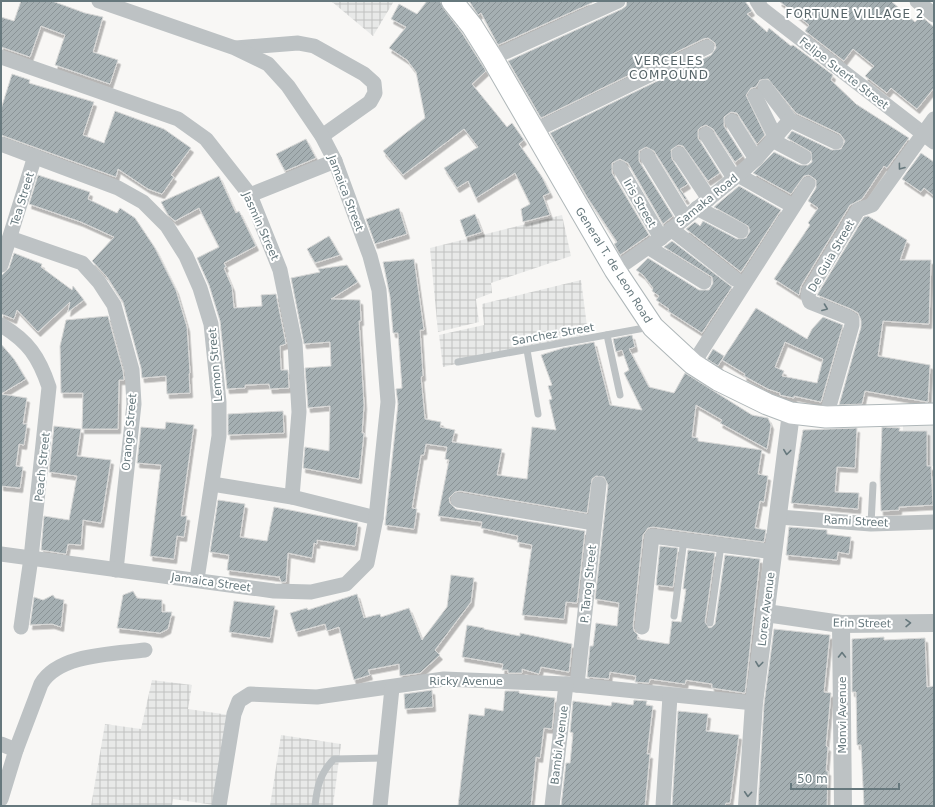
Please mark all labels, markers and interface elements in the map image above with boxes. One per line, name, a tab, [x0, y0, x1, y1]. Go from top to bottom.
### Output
district label: FORTUNE VILLAGE 2	[785, 7, 925, 21]
street label: Felipe Suerte Street	[797, 35, 891, 113]
district label: VERCELES COMPOUND	[629, 54, 709, 82]
street label: Jamaica Street	[325, 152, 366, 234]
one-way arrow	[899, 162, 906, 169]
street label: Tea Street	[8, 170, 37, 228]
street label: Samaka Road	[674, 172, 741, 229]
street label: Iris Street	[621, 177, 659, 230]
street label: Jasmin Street	[239, 189, 282, 263]
street label: General T. de Leon Road	[573, 205, 655, 326]
street label: De Guia Street	[806, 217, 858, 295]
one-way arrow	[822, 304, 829, 312]
street label: Sanchez Street	[511, 321, 596, 348]
street label: Lemon Street	[206, 327, 225, 402]
street label: Orange Street	[120, 392, 139, 471]
street label: Peach Street	[32, 431, 53, 502]
one-way arrow	[782, 449, 791, 455]
street label: Rami Street	[823, 513, 889, 530]
street label: P. Tarog Street	[578, 544, 599, 624]
street label: Jamaica Street	[169, 570, 252, 595]
street label: Lorex Avenue	[756, 571, 778, 647]
street label: Erin Street	[833, 616, 892, 631]
one-way arrow	[905, 619, 911, 627]
one-way arrow	[838, 652, 846, 658]
one-way arrow	[755, 661, 764, 667]
street label: Ricky Avenue	[429, 675, 503, 688]
street label: Monvi Avenue	[836, 676, 849, 754]
street label: Bambi Avenue	[548, 705, 571, 785]
scale bar	[791, 765, 899, 791]
text: 50 m	[797, 772, 828, 786]
one-way arrow	[743, 791, 752, 797]

